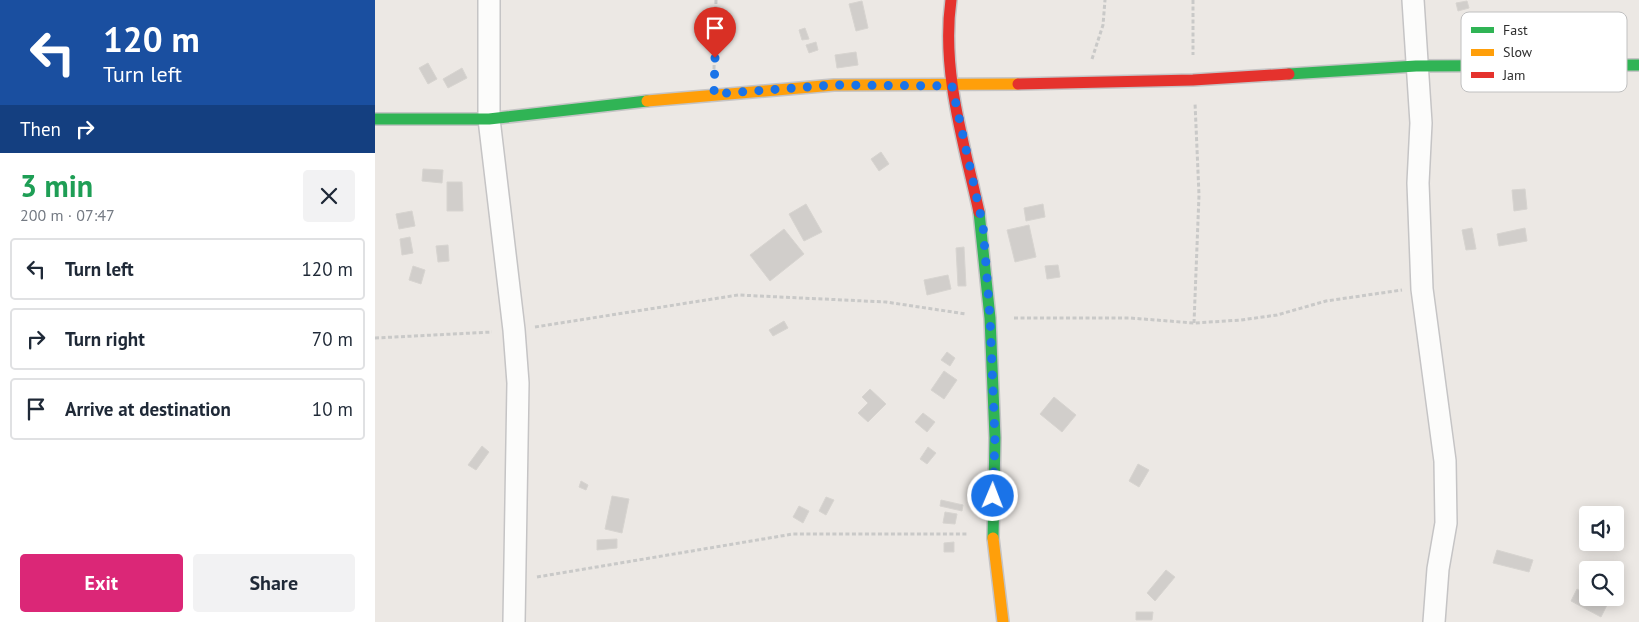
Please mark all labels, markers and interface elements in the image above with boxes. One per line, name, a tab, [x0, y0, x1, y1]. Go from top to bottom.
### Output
pin	[694, 7, 736, 58]
legend	[1461, 12, 1627, 92]
icon: arrive	[701, 14, 729, 42]
text: 120 m	[103, 16, 200, 62]
icon: left	[20, 20, 85, 85]
text: Fast	[1503, 21, 1528, 39]
text: Slow	[1503, 43, 1533, 61]
text: Turn left	[103, 60, 182, 88]
text: Jam	[1502, 66, 1525, 84]
icon: right	[71, 115, 99, 143]
text: Then	[20, 117, 61, 141]
text: 3 min	[20, 166, 93, 205]
button: close	[303, 170, 355, 222]
text: 200 m · 07:47	[20, 205, 115, 225]
icon: left	[22, 255, 50, 283]
text: Turn left	[65, 257, 134, 281]
text: 120 m	[301, 257, 353, 281]
icon: right	[22, 325, 50, 353]
text: Turn right	[65, 327, 145, 351]
text: 70 m	[312, 327, 353, 351]
icon: arrive	[22, 395, 50, 423]
text: Arrive at destination	[65, 397, 231, 421]
text: 10 m	[312, 397, 353, 421]
position arrow	[966, 469, 1018, 521]
map controls	[1579, 506, 1624, 606]
button: sound	[1579, 506, 1624, 551]
button: Exit	[20, 554, 183, 612]
button: Share	[193, 554, 355, 612]
button: search	[1579, 561, 1624, 606]

